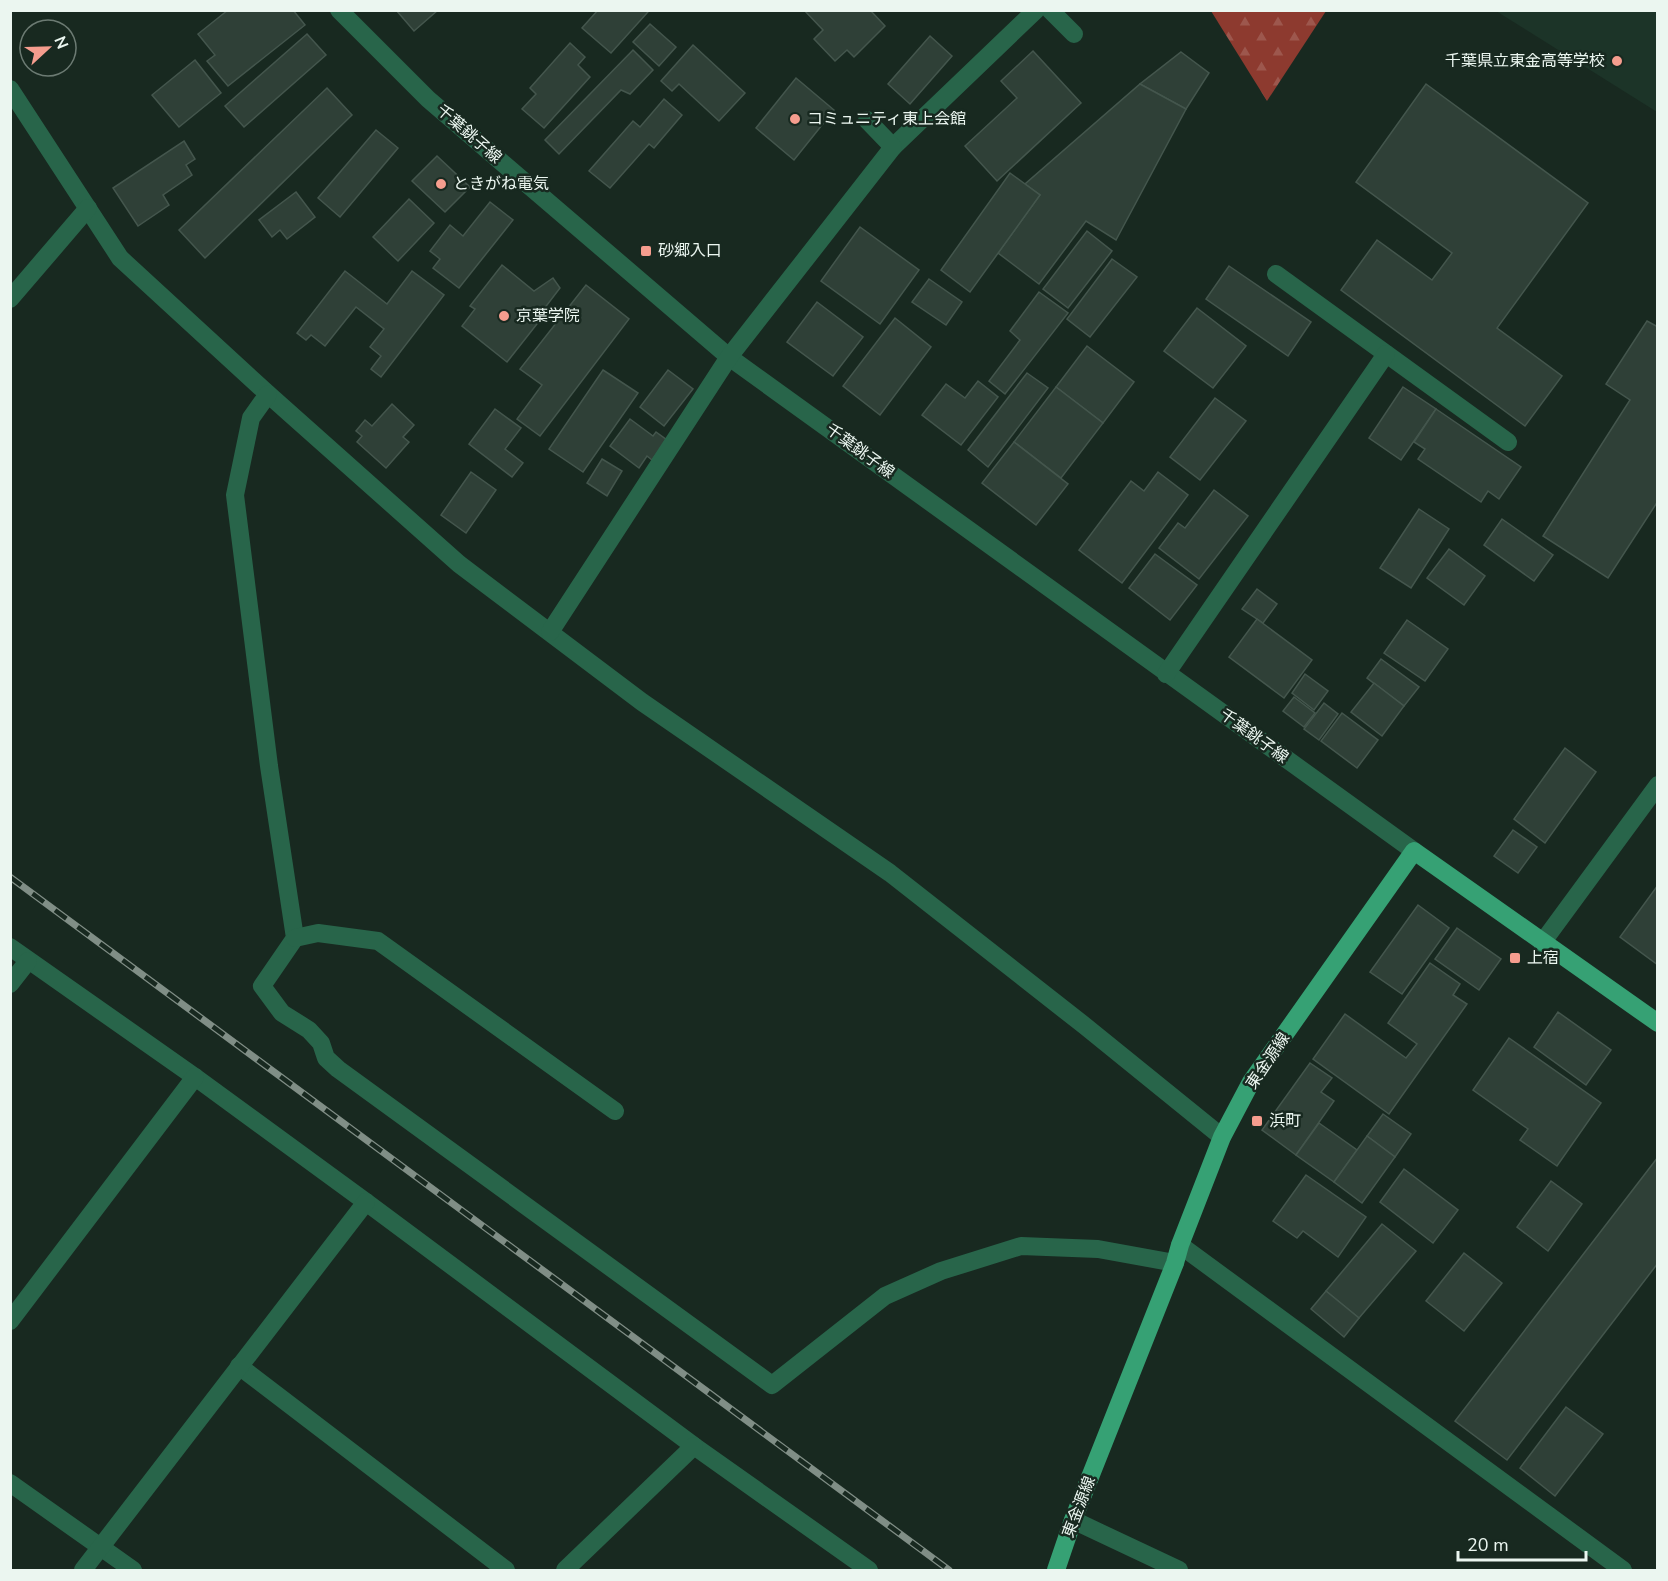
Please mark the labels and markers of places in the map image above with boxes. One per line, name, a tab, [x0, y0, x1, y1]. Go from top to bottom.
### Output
place label: 千葉県立東金高等学校	[1445, 50, 1605, 72]
marker: 千葉県立東金高等学校	[1610, 54, 1624, 68]
place label: コミュニティ東上会館	[807, 108, 966, 130]
marker: コミュニティ東上会館	[788, 112, 802, 126]
place label: ときがね電気	[453, 173, 549, 195]
marker: ときがね電気	[434, 177, 448, 191]
place label: 砂郷入口	[658, 240, 722, 262]
marker: 砂郷入口	[639, 244, 653, 258]
place label: 京葉学院	[516, 305, 580, 327]
marker: 京葉学院	[497, 309, 511, 323]
place label: 上宿	[1527, 947, 1559, 969]
marker: 上宿	[1508, 951, 1522, 965]
place label: 浜町	[1269, 1110, 1301, 1132]
marker: 浜町	[1250, 1114, 1264, 1128]

